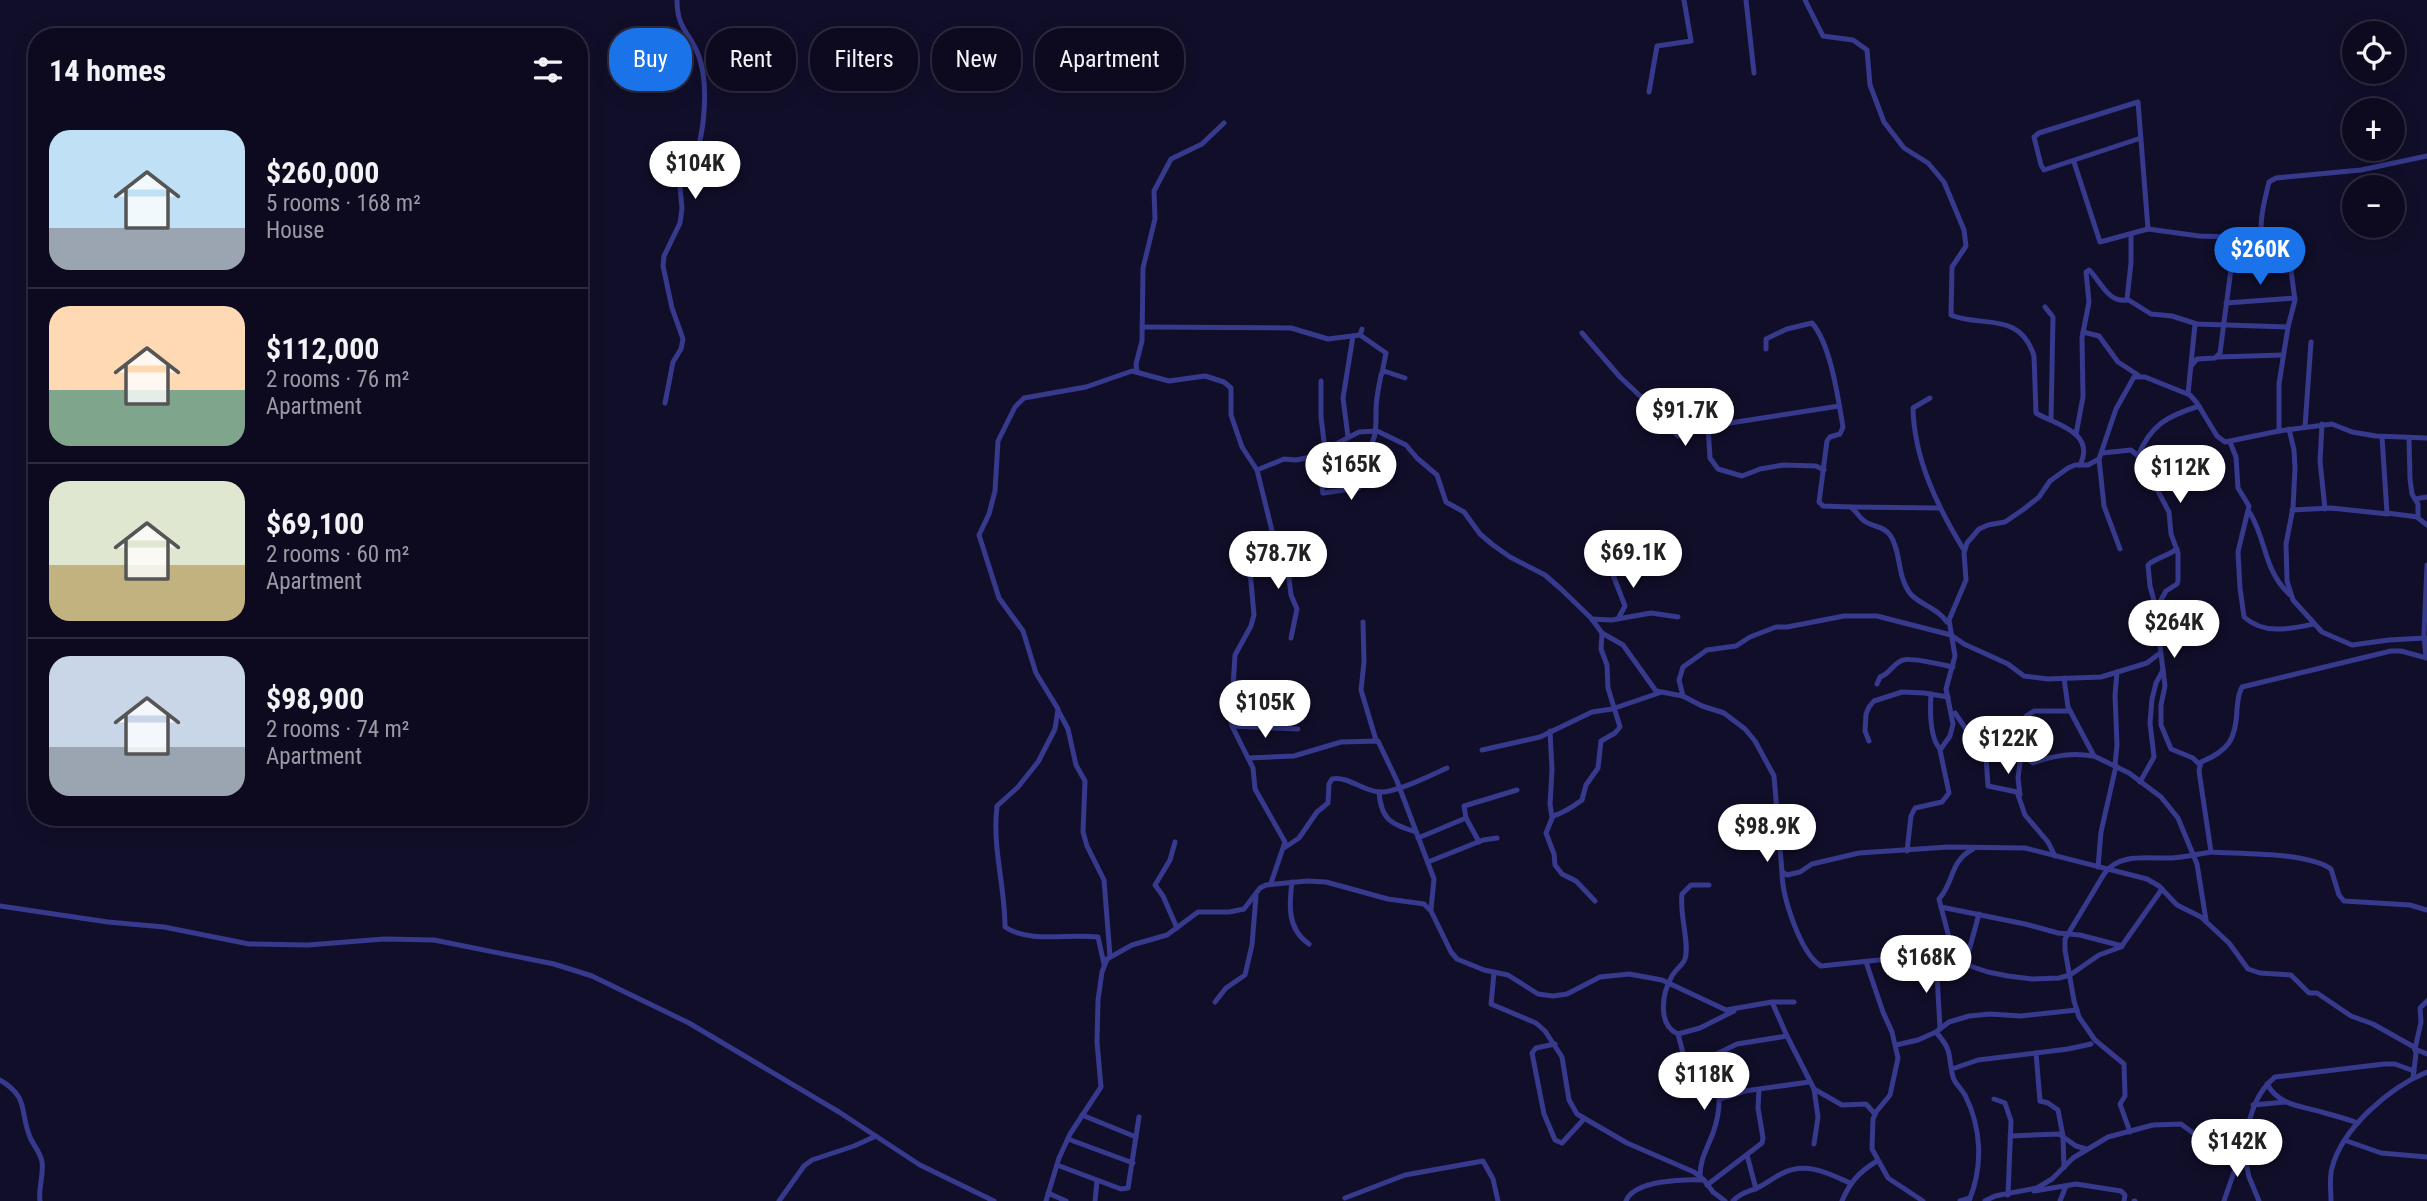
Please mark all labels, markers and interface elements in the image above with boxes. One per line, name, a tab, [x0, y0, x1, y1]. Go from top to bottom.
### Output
map controls	[2342, 21, 2405, 238]
button: locate	[2342, 21, 2405, 84]
chip: Buy	[609, 28, 692, 91]
chip: Rent	[706, 28, 796, 91]
chip: Filters	[810, 28, 918, 91]
chip: New	[932, 28, 1021, 91]
chip: Apartment	[1035, 28, 1184, 91]
icon: filters	[529, 51, 567, 89]
text: 14 homes	[49, 53, 166, 88]
button: +	[2342, 98, 2405, 161]
pin: $104K	[646, 142, 744, 201]
text: $104K	[665, 150, 725, 177]
text: $260,000	[266, 155, 379, 190]
icon: home	[105, 158, 189, 242]
button: −	[2342, 175, 2405, 238]
text: 5 rooms · 168 m²	[266, 190, 421, 217]
text: House	[266, 217, 324, 244]
pin: $260K	[2211, 228, 2309, 287]
text: $260K	[2230, 236, 2290, 263]
text: $112,000	[266, 331, 379, 366]
icon: home	[105, 334, 189, 418]
text: 2 rooms · 76 m²	[266, 366, 409, 393]
pin: $91.7K	[1628, 388, 1742, 448]
text: Apartment	[266, 393, 362, 420]
text: $91.7K	[1652, 397, 1718, 424]
pin: $165K	[1302, 442, 1400, 502]
pin: $112K	[2131, 446, 2229, 505]
text: $165K	[1321, 451, 1381, 478]
text: $112K	[2150, 454, 2210, 481]
text: $69,100	[266, 506, 364, 541]
icon: home	[105, 509, 189, 593]
pin: $69.1K	[1576, 530, 1690, 590]
pin: $78.7K	[1221, 532, 1335, 591]
text: $69.1K	[1600, 539, 1666, 566]
text: $78.7K	[1245, 540, 1311, 567]
text: 2 rooms · 60 m²	[266, 541, 409, 568]
text: Apartment	[266, 568, 362, 595]
pin: $264K	[2125, 600, 2223, 660]
text: $264K	[2144, 609, 2204, 636]
pin: $105K	[1216, 680, 1314, 740]
text: $98,900	[266, 681, 364, 716]
icon: home	[105, 684, 189, 768]
text: $105K	[1235, 689, 1295, 716]
text: 2 rooms · 74 m²	[266, 716, 409, 743]
pin: $122K	[1959, 716, 2057, 776]
text: $122K	[1978, 725, 2038, 752]
text: Apartment	[266, 743, 362, 770]
pin: $98.9K	[1710, 804, 1824, 864]
text: $98.9K	[1734, 813, 1800, 840]
pin: $168K	[1877, 936, 1975, 995]
text: $168K	[1896, 944, 1956, 971]
pin: $118K	[1655, 1052, 1753, 1112]
text: $118K	[1674, 1061, 1734, 1088]
pin: $142K	[2188, 1120, 2286, 1179]
text: $142K	[2207, 1128, 2267, 1155]

